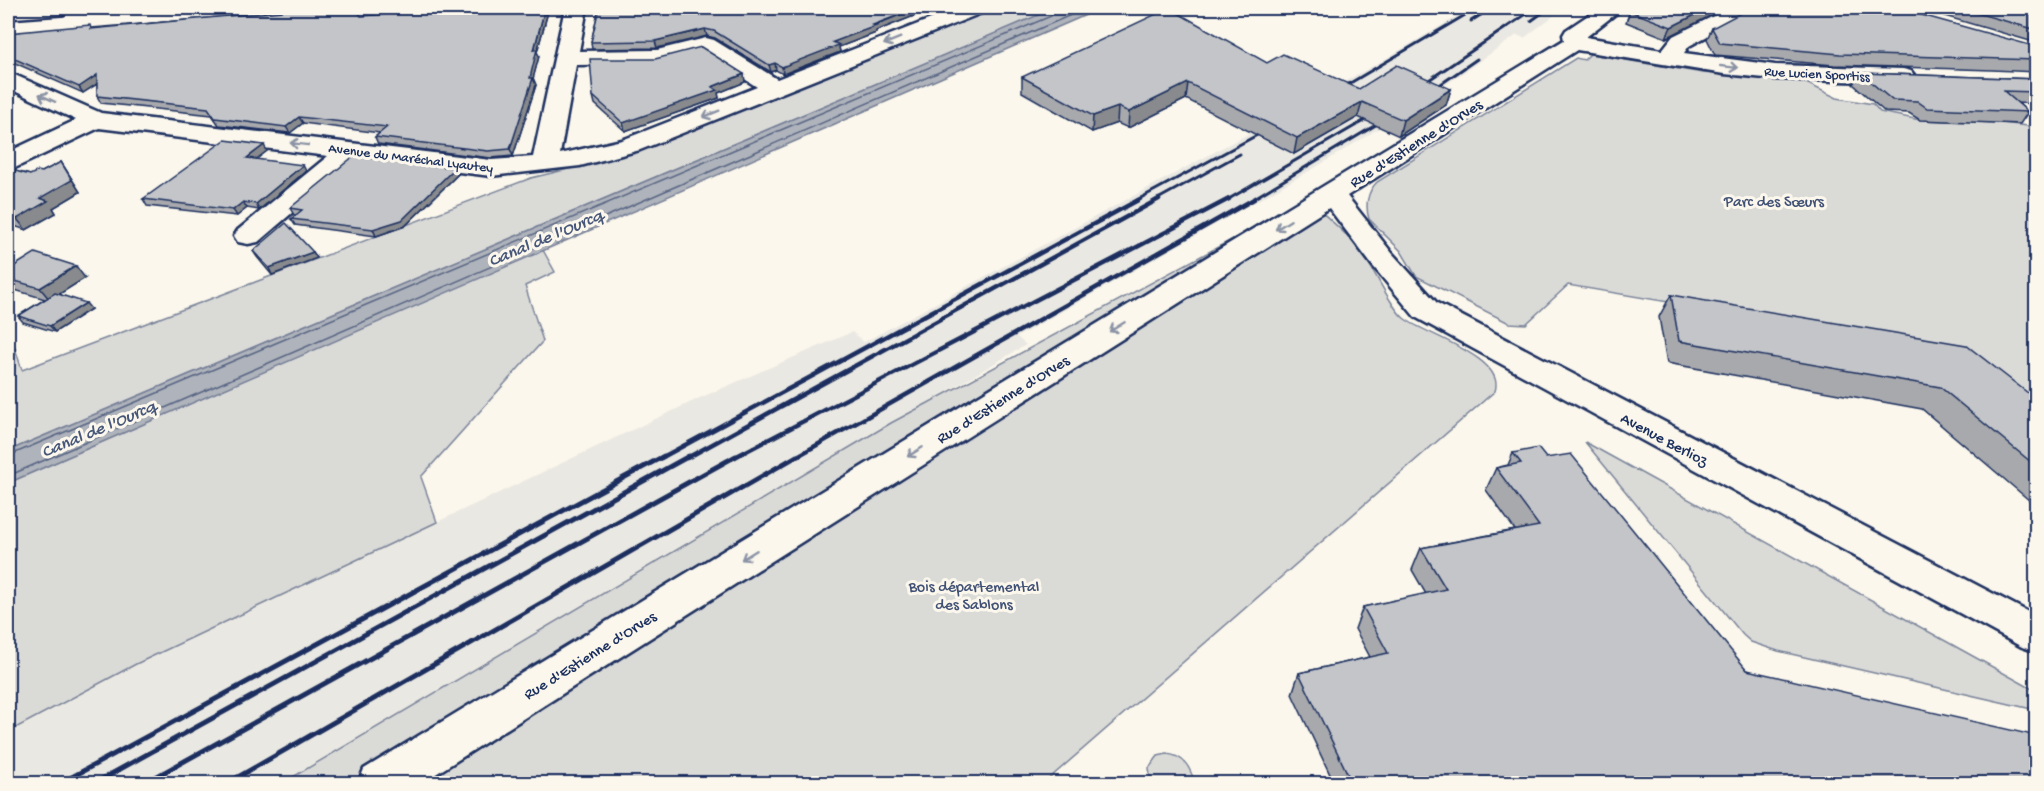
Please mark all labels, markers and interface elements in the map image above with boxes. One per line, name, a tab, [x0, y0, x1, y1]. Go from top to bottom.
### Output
one-way arrow	[884, 36, 902, 47]
one-way arrow	[1718, 62, 1738, 73]
street label: Rue Lucien Sportiss	[1764, 64, 1871, 87]
one-way arrow	[39, 91, 57, 103]
street label: Rue d'Estienne d'Orves	[1347, 96, 1488, 193]
one-way arrow	[703, 109, 721, 120]
one-way arrow	[290, 138, 309, 149]
street label: Avenue du Maréchal Lyautey	[327, 141, 494, 178]
park label: Parc des Sœurs	[1723, 194, 1825, 213]
water label: Canal de l'Ourcq	[486, 205, 609, 273]
one-way arrow	[1274, 218, 1291, 231]
one-way arrow	[1109, 322, 1126, 334]
street label: Rue d'Estienne d'Orves	[934, 352, 1075, 449]
water label: Canal de l'Ourcq	[39, 396, 162, 464]
street label: Avenue Berlioz	[1616, 410, 1711, 473]
one-way arrow	[907, 447, 924, 459]
one-way arrow	[741, 549, 758, 561]
park label: Bois départemental des Sablons	[908, 579, 1039, 616]
street label: Rue d'Estienne d'Orves	[521, 608, 662, 705]

